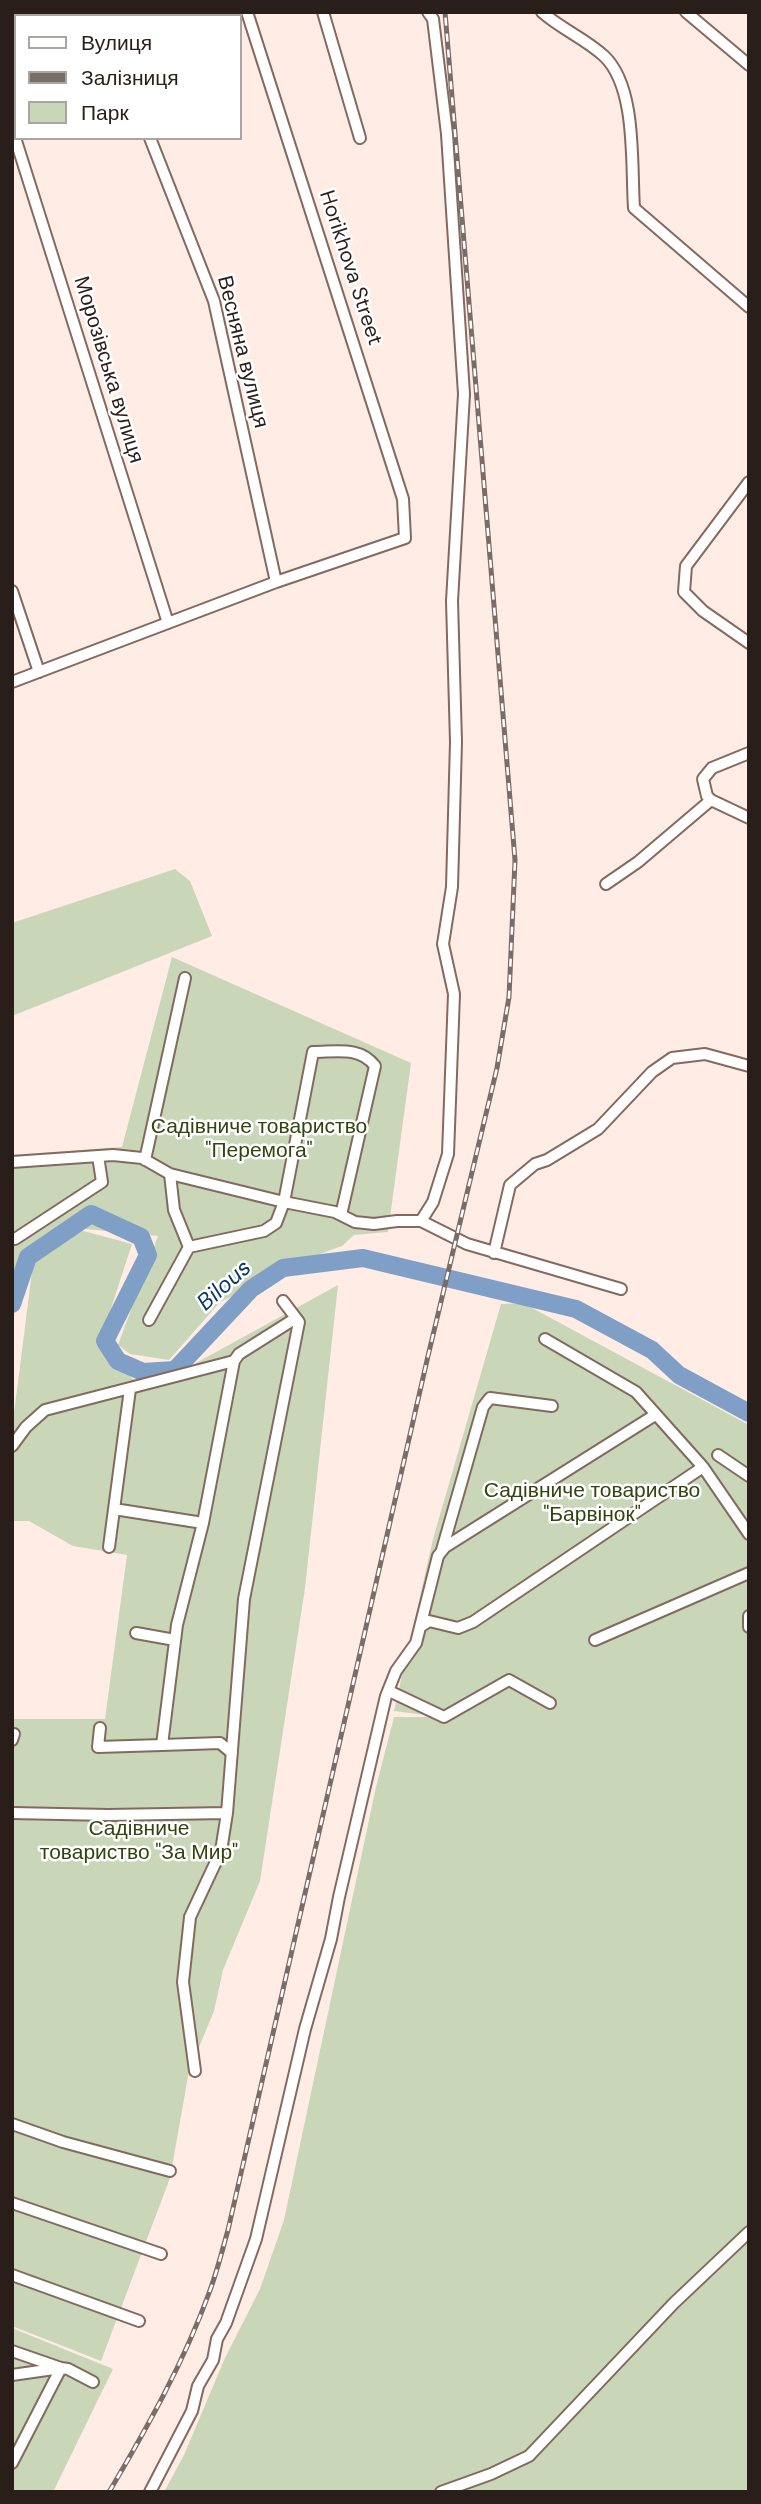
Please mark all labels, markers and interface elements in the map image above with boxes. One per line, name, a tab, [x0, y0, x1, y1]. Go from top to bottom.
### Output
legend	[14, 14, 242, 140]
text: Вулиця	[81, 29, 152, 57]
text: Залізниця	[81, 64, 179, 92]
text: Парк	[81, 99, 129, 127]
street label: Horikhova Street	[313, 187, 387, 349]
street label: Морозівська вулиця	[68, 273, 148, 467]
street label: Весняна вулиця	[211, 273, 273, 431]
park label: Садівниче товариство "Перемога"	[151, 1114, 367, 1164]
water label: Bilous	[192, 1255, 258, 1317]
park label: Садівниче товариство "Барвінок"	[484, 1478, 700, 1528]
park label: Садівниче товариство "За Мир"	[40, 1816, 238, 1866]

